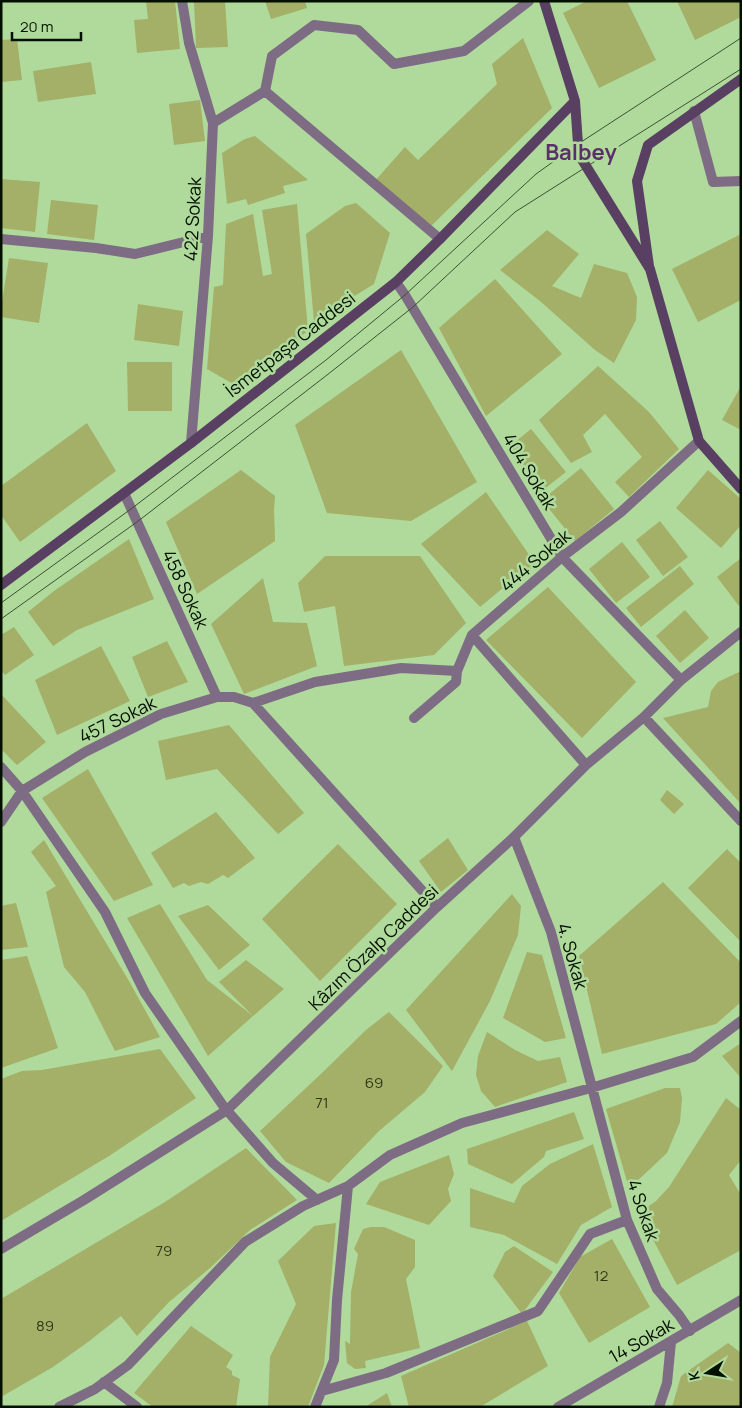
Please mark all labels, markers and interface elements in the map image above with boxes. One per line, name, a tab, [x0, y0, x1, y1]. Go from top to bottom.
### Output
scale bar	[12, 10, 81, 42]
text: 20 m	[20, 16, 53, 37]
district label: Balbey	[545, 137, 617, 167]
street label: 422 Sokak	[178, 175, 206, 262]
street label: İsmetpaşa Caddesi	[220, 286, 360, 402]
street label: 404 Sokak	[498, 428, 563, 515]
street label: 444 Sokak	[495, 523, 576, 597]
street label: 458 Sokak	[157, 546, 215, 633]
street label: 457 Sokak	[74, 690, 161, 748]
street label: Kâzım Özalp Caddesi	[303, 879, 443, 1015]
street label: 4. Sokak	[552, 920, 594, 993]
house number: 69	[365, 1072, 383, 1093]
house number: 71	[315, 1092, 329, 1113]
street label: 4 Sokak	[622, 1176, 666, 1245]
house number: 79	[156, 1240, 172, 1261]
house number: 12	[594, 1265, 608, 1286]
street label: 14 Sokak	[604, 1311, 679, 1368]
house number: 89	[36, 1315, 54, 1336]
north arrow	[682, 1348, 732, 1398]
text: K	[683, 1368, 704, 1382]

